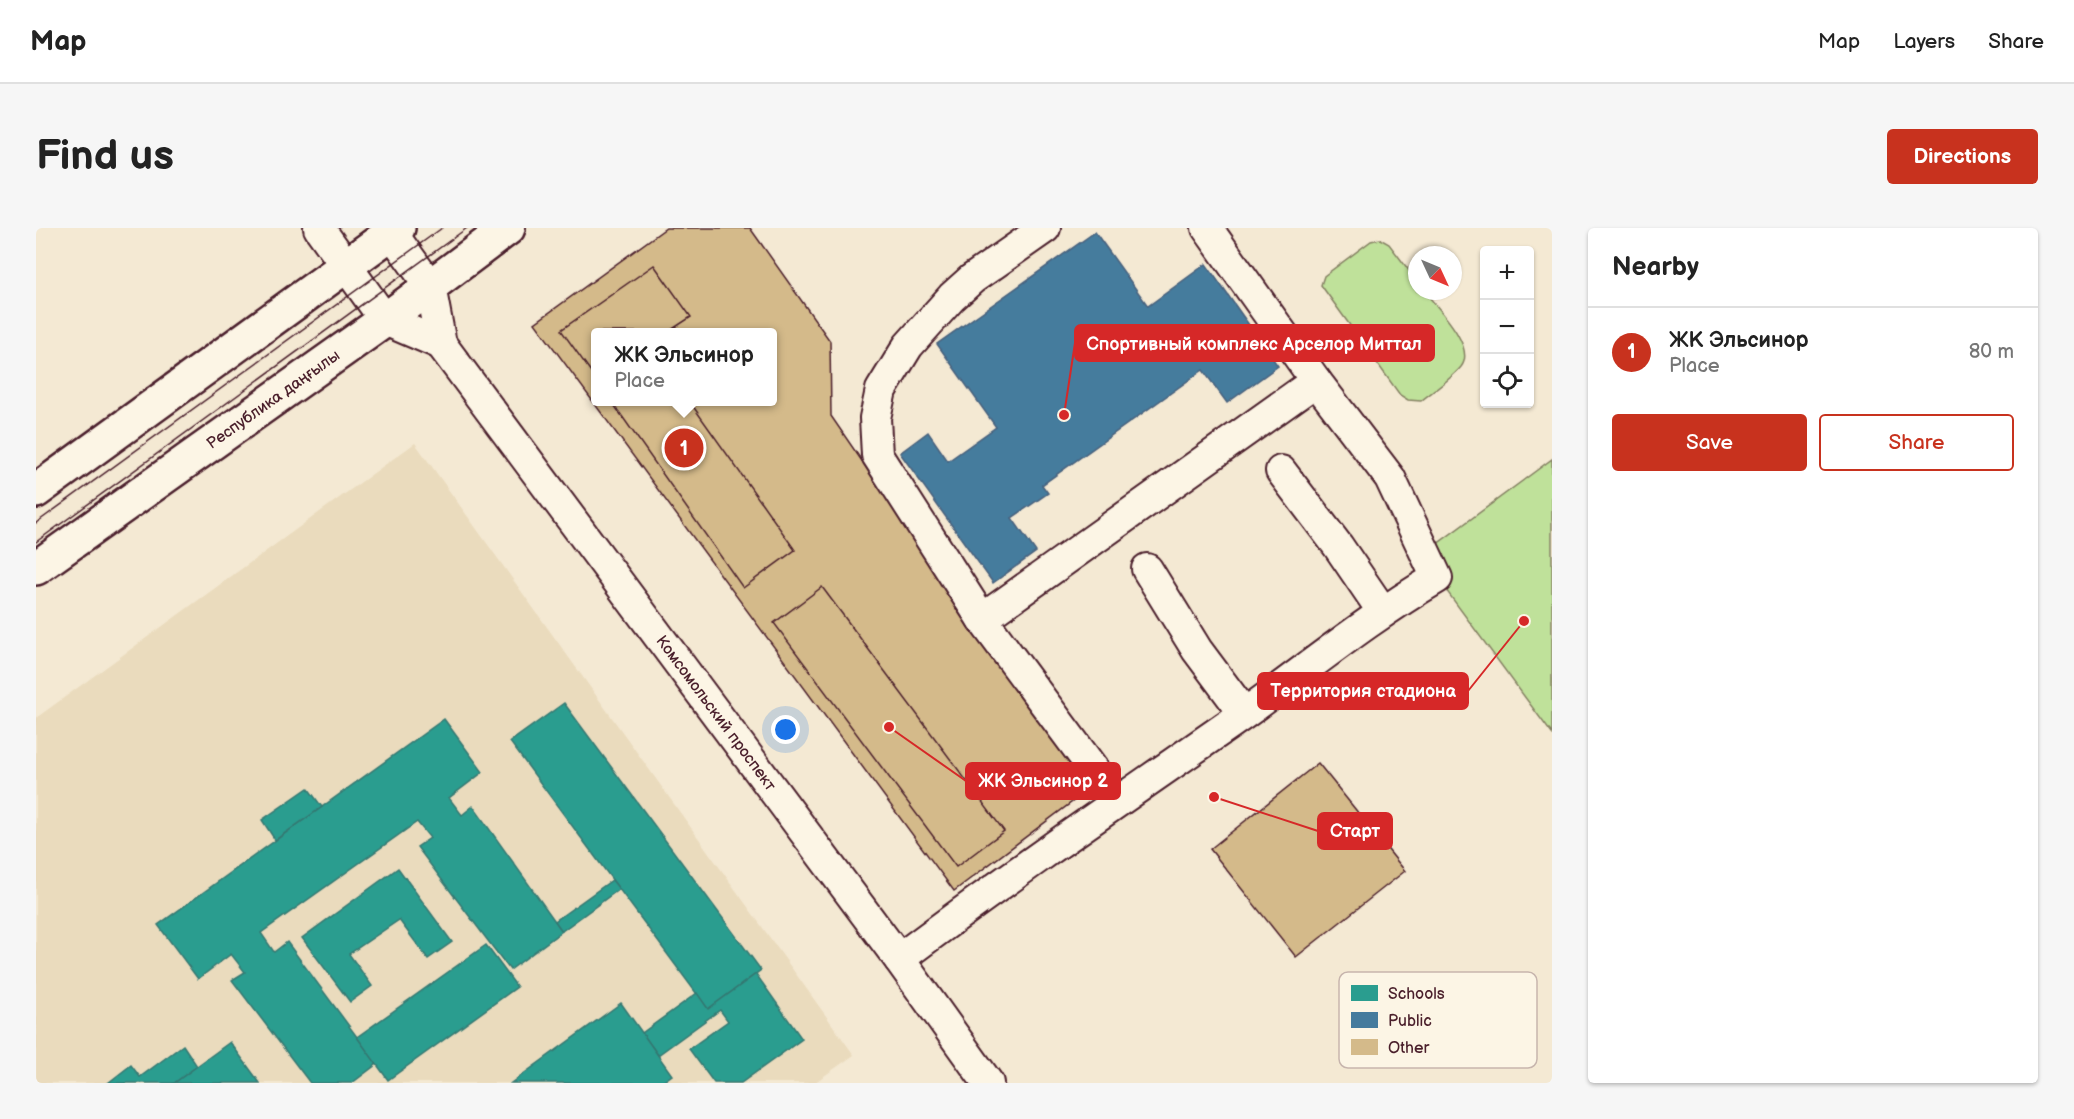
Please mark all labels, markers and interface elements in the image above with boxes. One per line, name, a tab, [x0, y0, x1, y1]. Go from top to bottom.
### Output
text: Map	[30, 25, 86, 58]
text: Map	[1818, 29, 1860, 54]
text: Layers	[1893, 29, 1955, 54]
text: Share	[1988, 29, 2044, 54]
button: Directions	[1887, 129, 2038, 184]
text: Find us	[36, 131, 174, 182]
north arrow	[1408, 246, 1462, 300]
map controls	[1480, 246, 1534, 408]
button: +	[1480, 246, 1534, 300]
text: Nearby	[1612, 252, 1699, 283]
button: −	[1480, 300, 1534, 354]
callout: Спортивный комплекс Арселор Миттал	[1075, 325, 1434, 361]
text: ЖК Эльсинор	[1669, 327, 1809, 354]
popup	[591, 328, 777, 406]
text: Спортивный комплекс Арселор Миттал	[1086, 334, 1422, 355]
text: 1	[1627, 340, 1636, 364]
text: 80 m	[1969, 340, 2014, 364]
text: ЖК Эльсинор	[614, 342, 754, 369]
street label: Республика даңғылы	[203, 346, 343, 453]
button: locate	[1480, 354, 1534, 408]
text: Place	[1669, 354, 1720, 378]
text: Place	[614, 369, 665, 393]
button: Save	[1612, 414, 1807, 471]
button: Share	[1819, 414, 2014, 471]
pin: 1	[664, 426, 704, 470]
street label: Комсомольский проспект	[652, 632, 780, 795]
callout: Территория стадиона	[1258, 673, 1468, 709]
text: Территория стадиона	[1270, 681, 1456, 702]
your location	[771, 715, 800, 744]
callout: ЖК Эльсинор 2	[966, 763, 1120, 799]
text: ЖК Эльсинор 2	[978, 771, 1108, 792]
callout: Старт	[1318, 813, 1392, 849]
text: Старт	[1330, 821, 1381, 842]
legend	[1339, 972, 1537, 1068]
text: Schools	[1388, 985, 1445, 1004]
text: Public	[1388, 1012, 1432, 1031]
text: Other	[1388, 1039, 1429, 1058]

